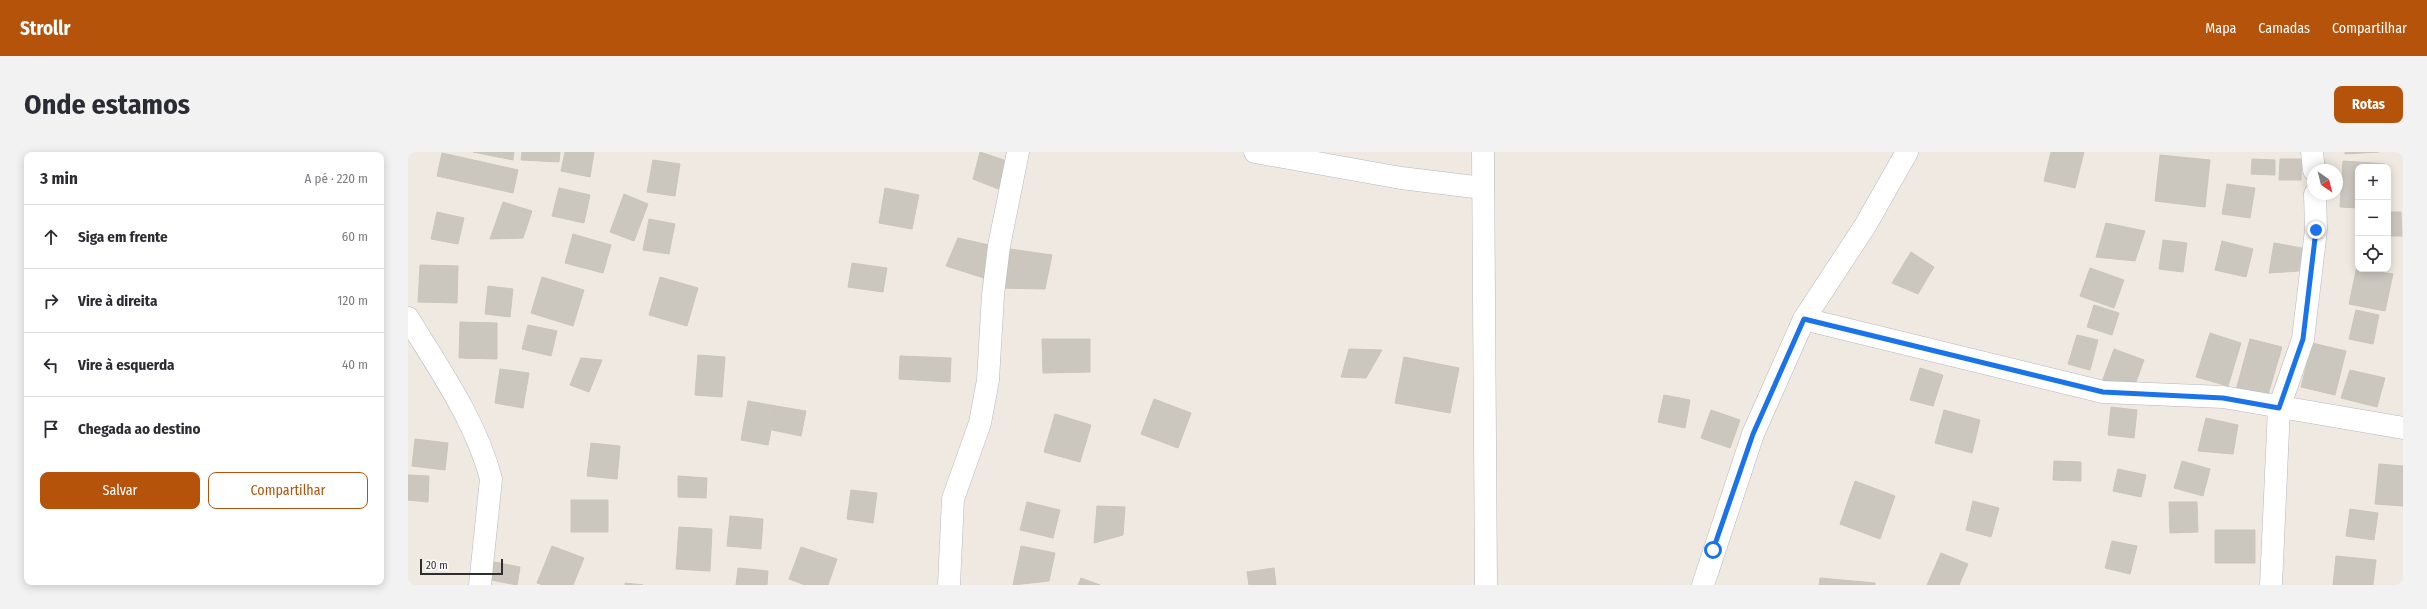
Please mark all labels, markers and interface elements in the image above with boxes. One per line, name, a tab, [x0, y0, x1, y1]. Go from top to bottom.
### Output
text: Strollr	[20, 17, 70, 40]
text: Mapa	[2205, 20, 2236, 37]
text: Camadas	[2258, 20, 2310, 37]
text: Compartilhar	[2332, 20, 2407, 37]
button: Rotas	[2334, 86, 2403, 123]
text: Onde estamos	[24, 88, 190, 121]
north arrow	[2307, 164, 2343, 200]
map controls	[2355, 164, 2391, 272]
button: +	[2355, 164, 2391, 200]
text: 3 min	[40, 168, 78, 189]
text: A pé · 220 m	[305, 171, 368, 186]
button: −	[2355, 200, 2391, 236]
route end	[2307, 221, 2325, 239]
icon: ahead	[40, 226, 62, 248]
text: Siga em frente	[78, 228, 168, 246]
text: 60 m	[342, 229, 368, 244]
button: locate	[2355, 236, 2391, 272]
icon: right	[40, 290, 62, 312]
text: Vire à direita	[78, 292, 157, 310]
text: 120 m	[337, 293, 368, 308]
icon: left	[40, 354, 62, 376]
text: Vire à esquerda	[78, 356, 175, 374]
text: 40 m	[342, 357, 368, 372]
icon: arrive	[40, 418, 62, 440]
text: Chegada ao destino	[78, 420, 200, 438]
button: Salvar	[40, 472, 200, 509]
button: Compartilhar	[208, 472, 368, 509]
route start	[1704, 541, 1722, 559]
scale bar	[420, 557, 503, 576]
text: 20 m	[426, 559, 448, 572]

